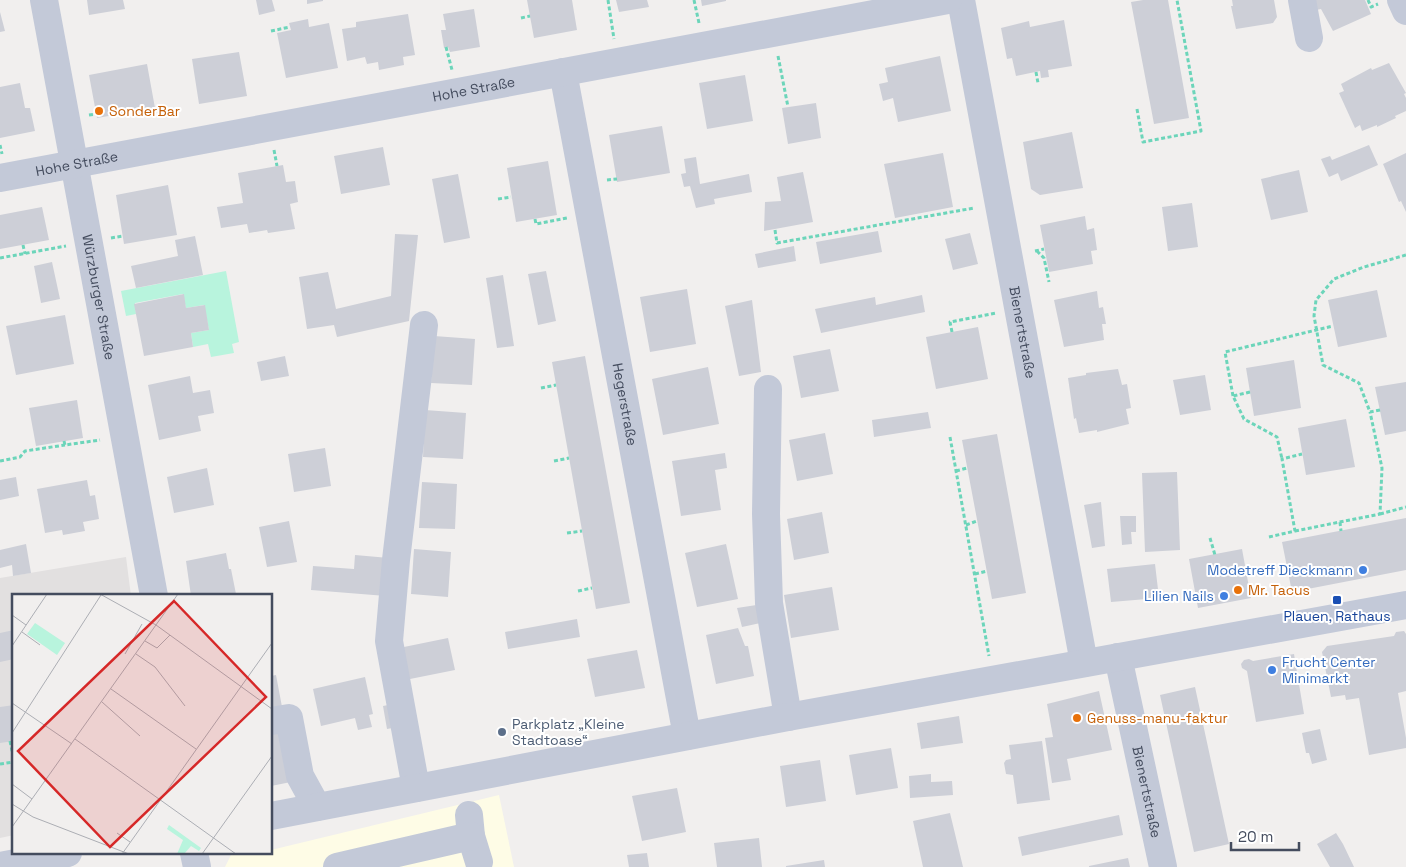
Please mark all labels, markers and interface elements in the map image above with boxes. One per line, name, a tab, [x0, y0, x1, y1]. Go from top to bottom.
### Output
street label: Hohe Straße	[431, 72, 516, 106]
place label: SonderBar	[109, 102, 180, 120]
marker: SonderBar	[93, 105, 105, 117]
street label: Hohe Straße	[34, 147, 119, 180]
street label: Würzburger Straße	[78, 233, 119, 361]
street label: Bienertstraße	[1005, 285, 1040, 380]
street label: Hegerstraße	[609, 361, 642, 447]
place label: Modetreff Dieckmann	[1207, 561, 1353, 579]
marker: Modetreff Dieckmann	[1357, 564, 1369, 576]
place label: Mr. Tacus	[1248, 581, 1310, 599]
marker: Mr. Tacus	[1232, 584, 1244, 596]
place label: Lilien Nails	[1144, 587, 1214, 605]
marker: Lilien Nails	[1218, 590, 1230, 602]
inset map	[12, 594, 272, 854]
marker: Plauen, Rathaus	[1331, 594, 1343, 606]
place label: Plauen, Rathaus	[1283, 607, 1391, 625]
place label: Frucht Center Minimarkt	[1282, 653, 1376, 687]
marker: Frucht Center Minimarkt	[1266, 664, 1278, 676]
place label: Genuss-manu-faktur	[1087, 709, 1228, 727]
marker: Genuss-manu-faktur	[1071, 712, 1083, 724]
place label: Parkplatz „Kleine Stadtoase“	[512, 715, 625, 749]
marker: Parkplatz „Kleine Stadtoase“	[496, 726, 508, 738]
street label: Bienertstraße	[1128, 744, 1166, 840]
scale bar	[1231, 820, 1298, 852]
text: 20 m	[1238, 827, 1273, 846]

